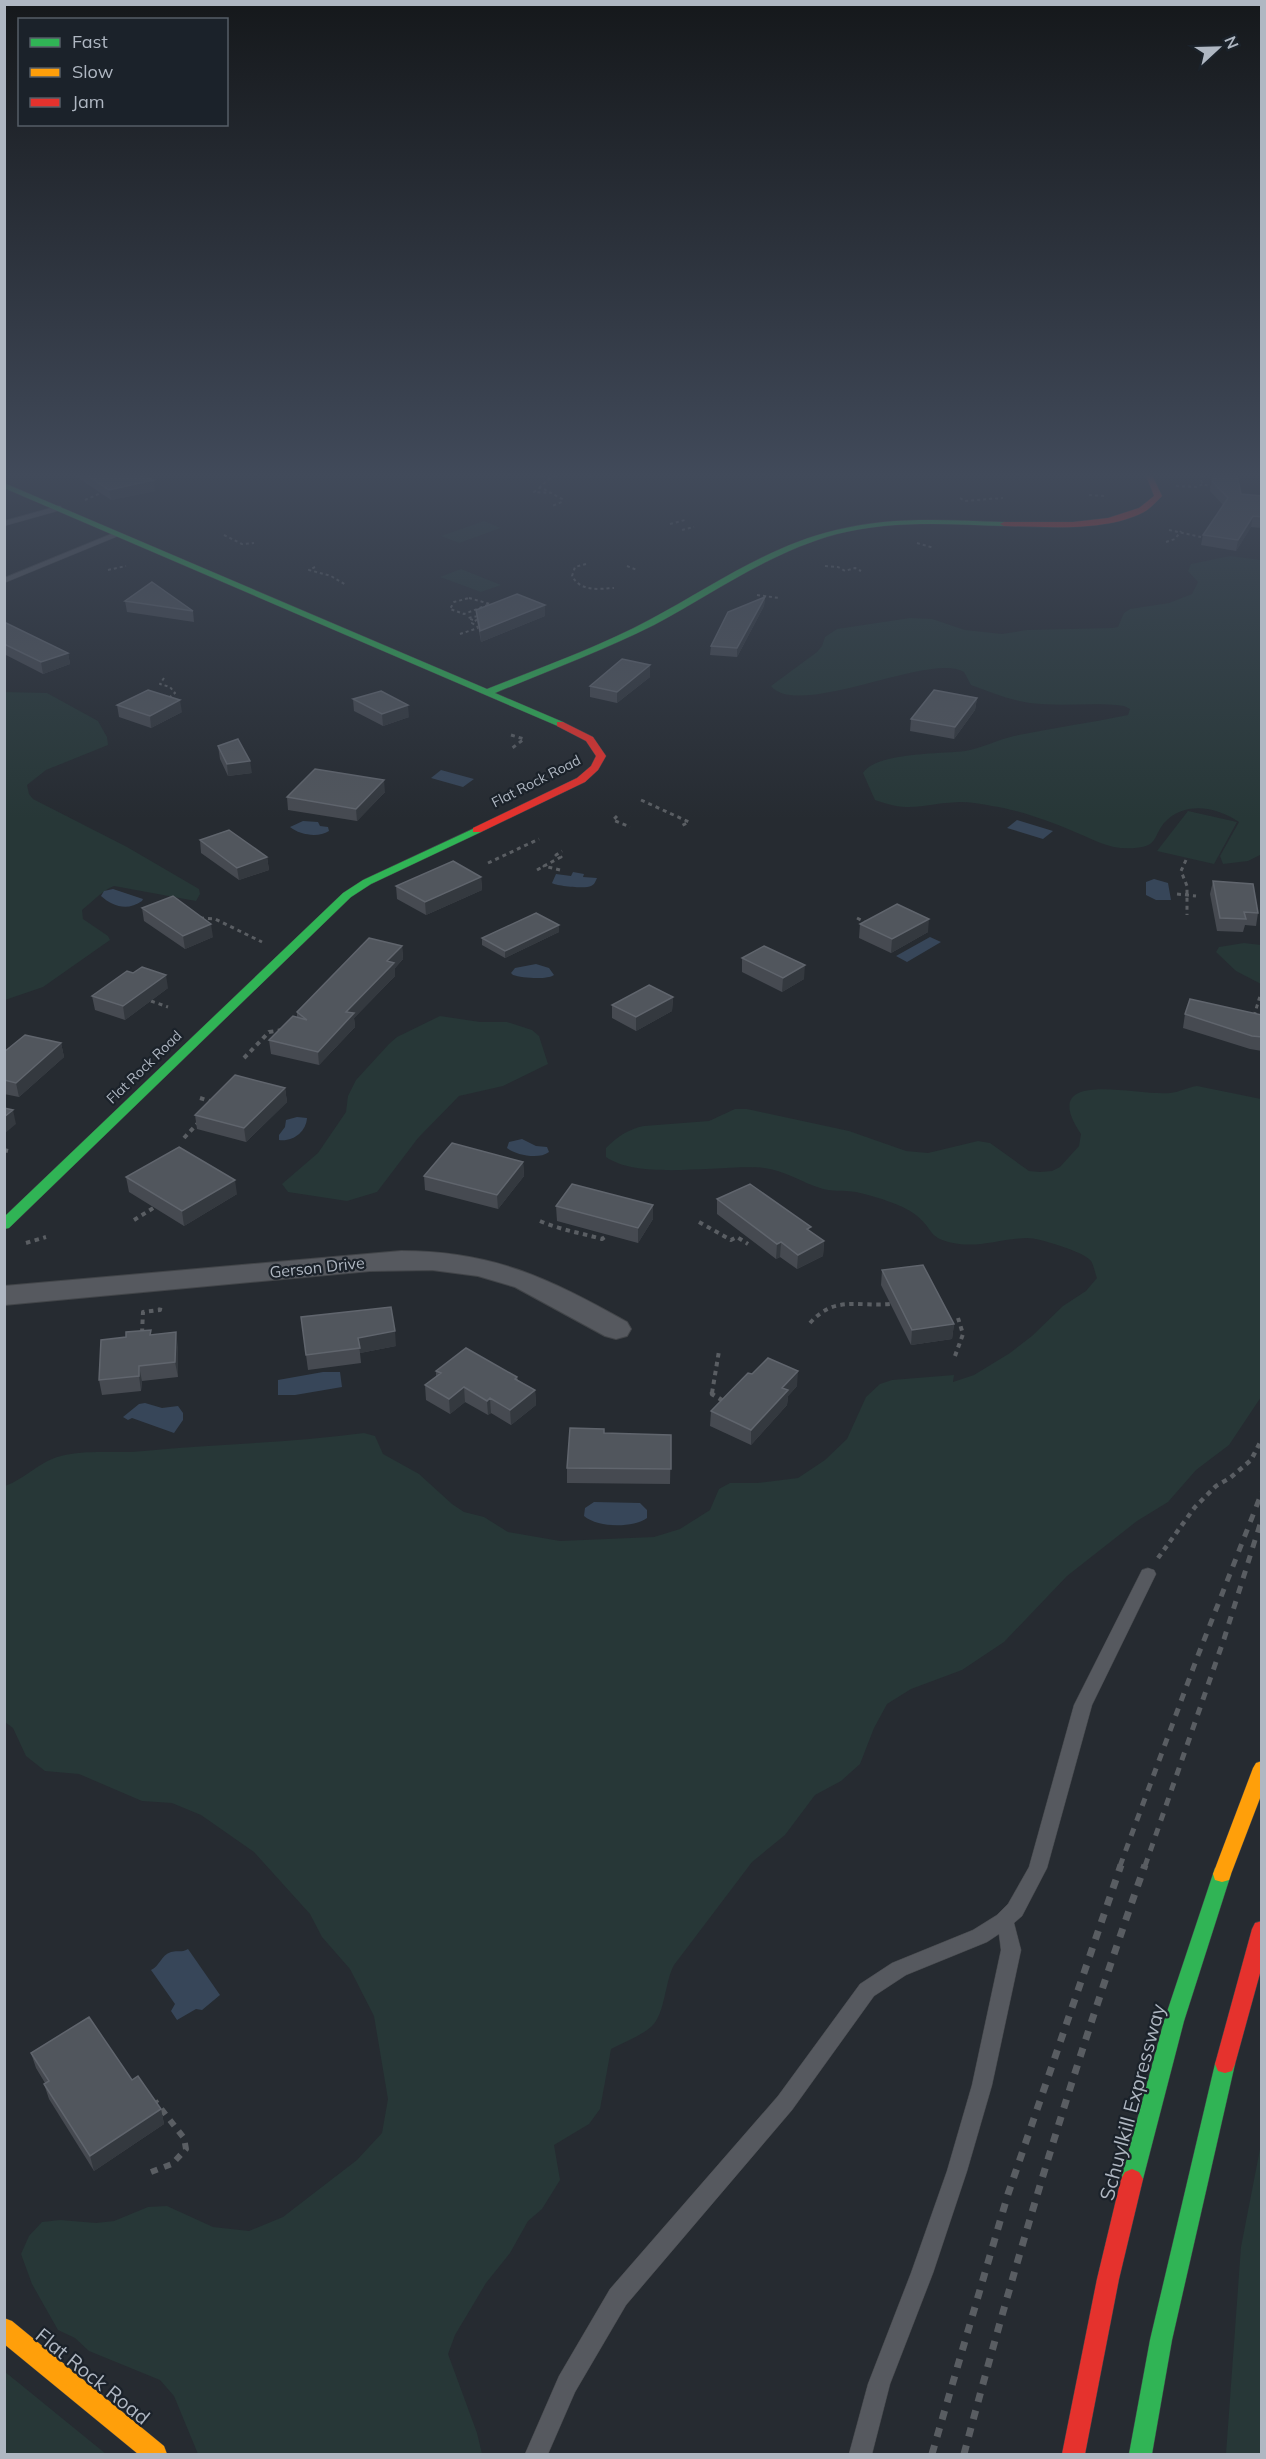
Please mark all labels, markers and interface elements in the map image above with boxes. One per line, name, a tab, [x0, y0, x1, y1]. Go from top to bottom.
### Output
legend	[18, 18, 228, 126]
north arrow	[1188, 18, 1248, 78]
text: Fast	[72, 30, 108, 53]
text: N	[1220, 33, 1243, 52]
text: Slow	[72, 60, 114, 83]
text: Jam	[72, 90, 105, 113]
street label: Flat Rock Road	[488, 751, 584, 811]
street label: Flat Rock Road	[103, 1027, 185, 1107]
street label: Gerson Drive	[269, 1252, 365, 1282]
street label: Schuylkill Expressway	[1094, 2001, 1170, 2203]
street label: Flat Rock Road	[31, 2322, 155, 2430]

